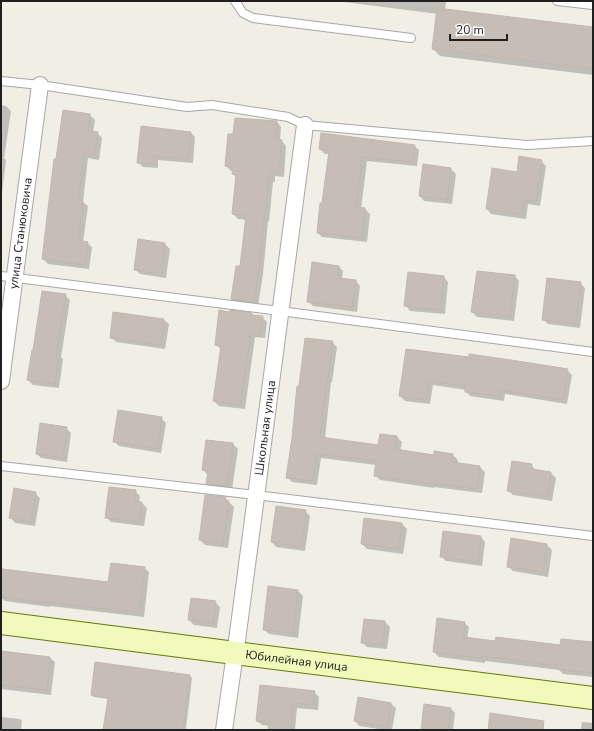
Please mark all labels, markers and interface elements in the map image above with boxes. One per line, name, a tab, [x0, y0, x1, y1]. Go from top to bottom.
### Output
scale bar	[450, 16, 507, 42]
text: 20 m	[456, 22, 484, 38]
street label: улица Станюковича	[5, 176, 36, 290]
street label: Школьная улица	[251, 379, 279, 476]
street label: Юбилейная улица	[245, 646, 349, 675]

